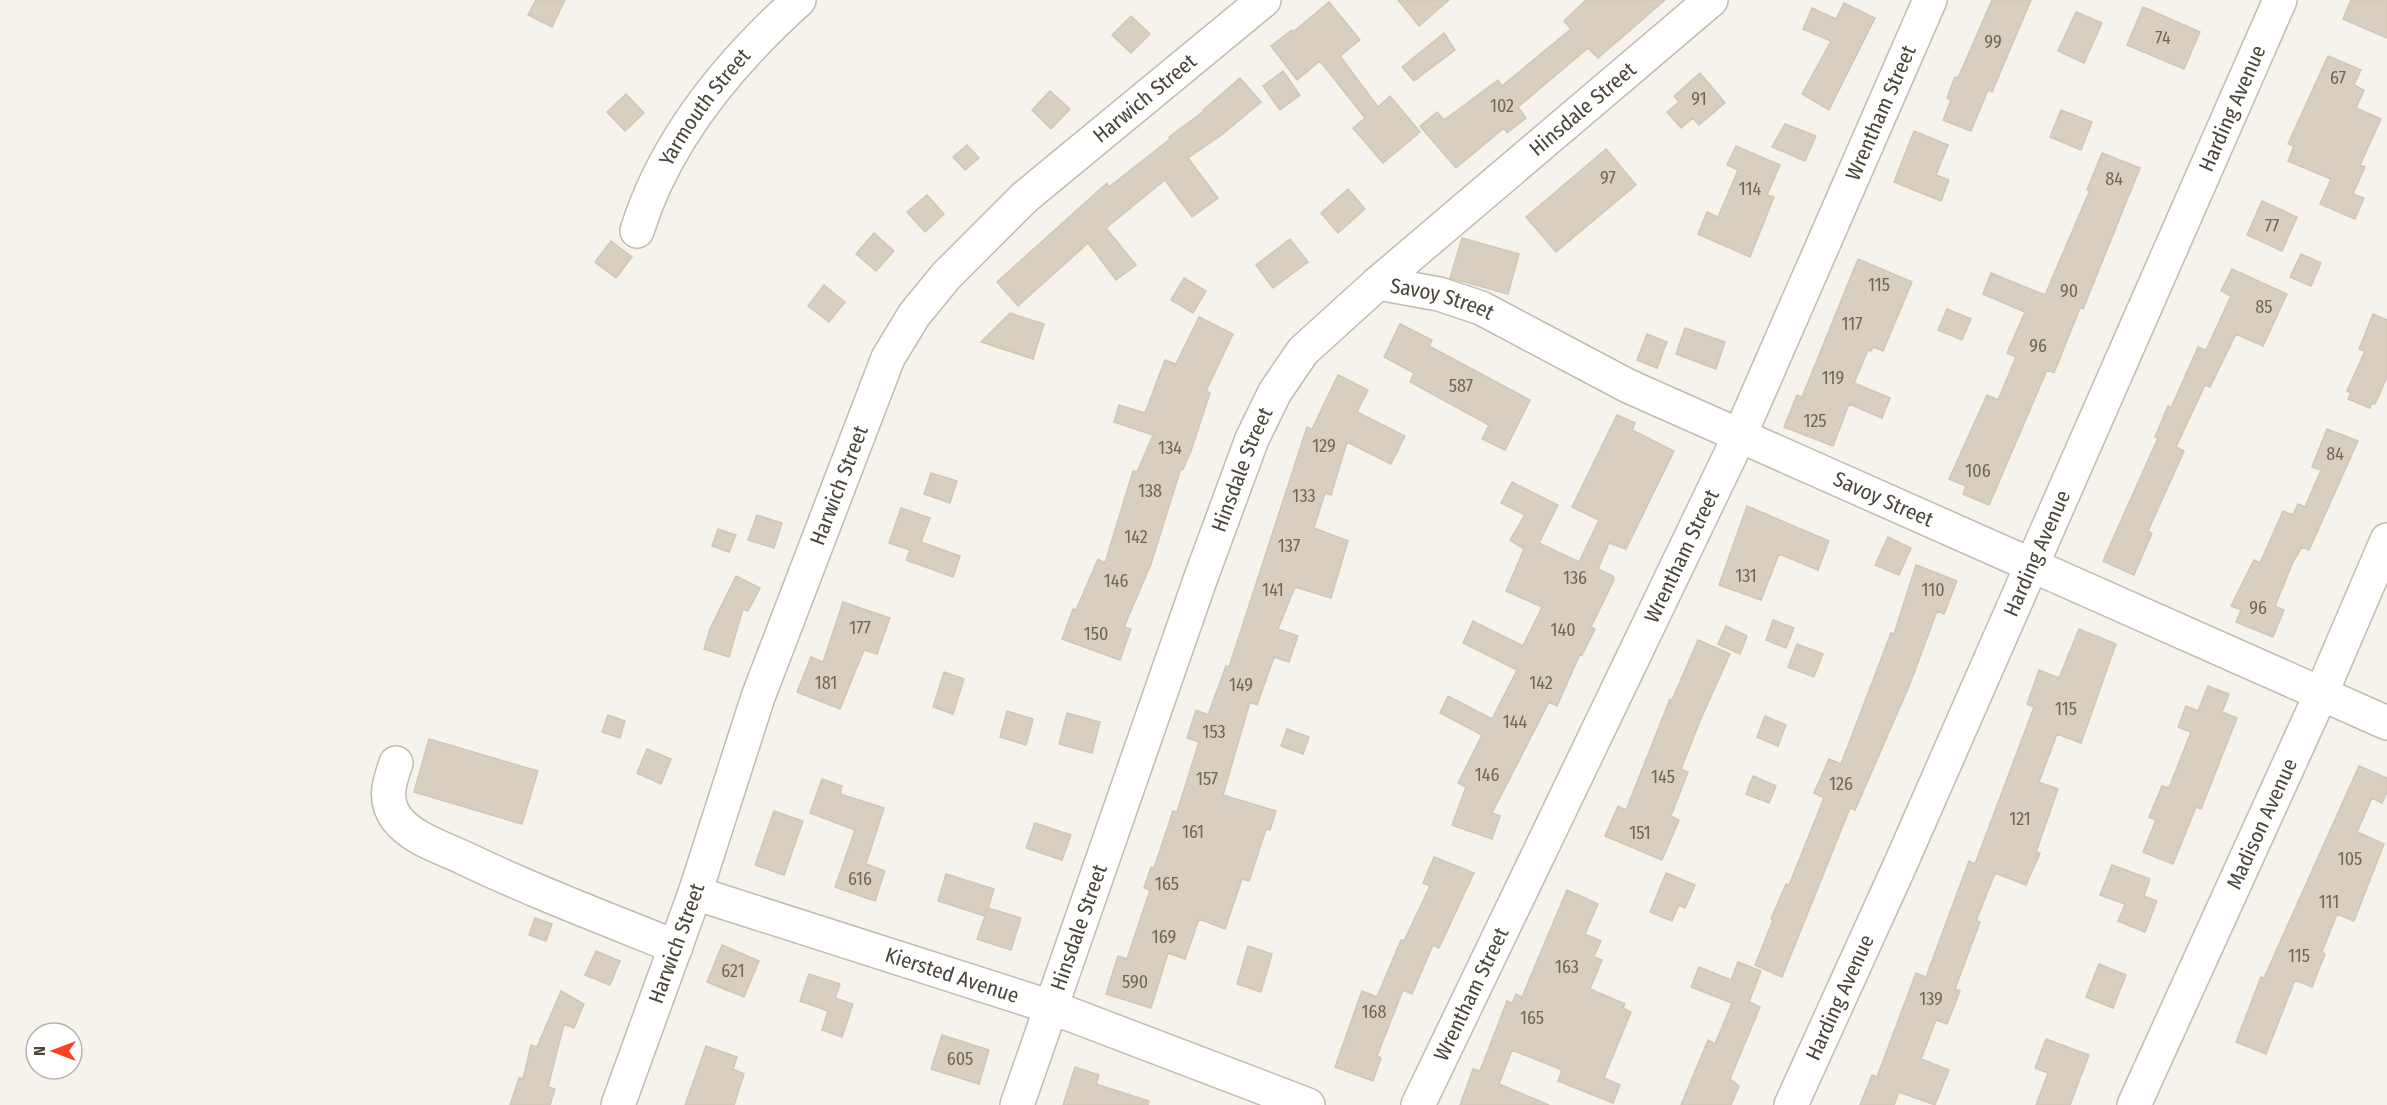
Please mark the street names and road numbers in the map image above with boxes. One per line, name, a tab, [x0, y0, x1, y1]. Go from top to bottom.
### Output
street label: Wrentham Street	[1840, 41, 1922, 184]
street label: Harding Avenue	[2193, 41, 2272, 176]
street label: Yarmouth Street	[653, 43, 756, 170]
street label: Harwich Street	[1088, 48, 1202, 149]
street label: Hinsdale Street	[1524, 56, 1641, 162]
street label: Savoy Street	[1388, 272, 1499, 326]
street label: Hinsdale Street	[1206, 403, 1279, 536]
street label: Harwich Street	[804, 422, 874, 549]
street label: Savoy Street	[1829, 466, 1937, 533]
street label: Wrentham Street	[1639, 485, 1725, 627]
street label: Harding Avenue	[1998, 486, 2076, 621]
street label: Madison Avenue	[2221, 754, 2303, 893]
street label: Hinsdale Street	[1045, 861, 1113, 994]
street label: Harwich Street	[643, 880, 710, 1007]
street label: Wrentham Street	[1428, 923, 1514, 1065]
street label: Harding Avenue	[1800, 931, 1880, 1065]
street label: Kiersted Avenue	[882, 942, 1022, 1009]

